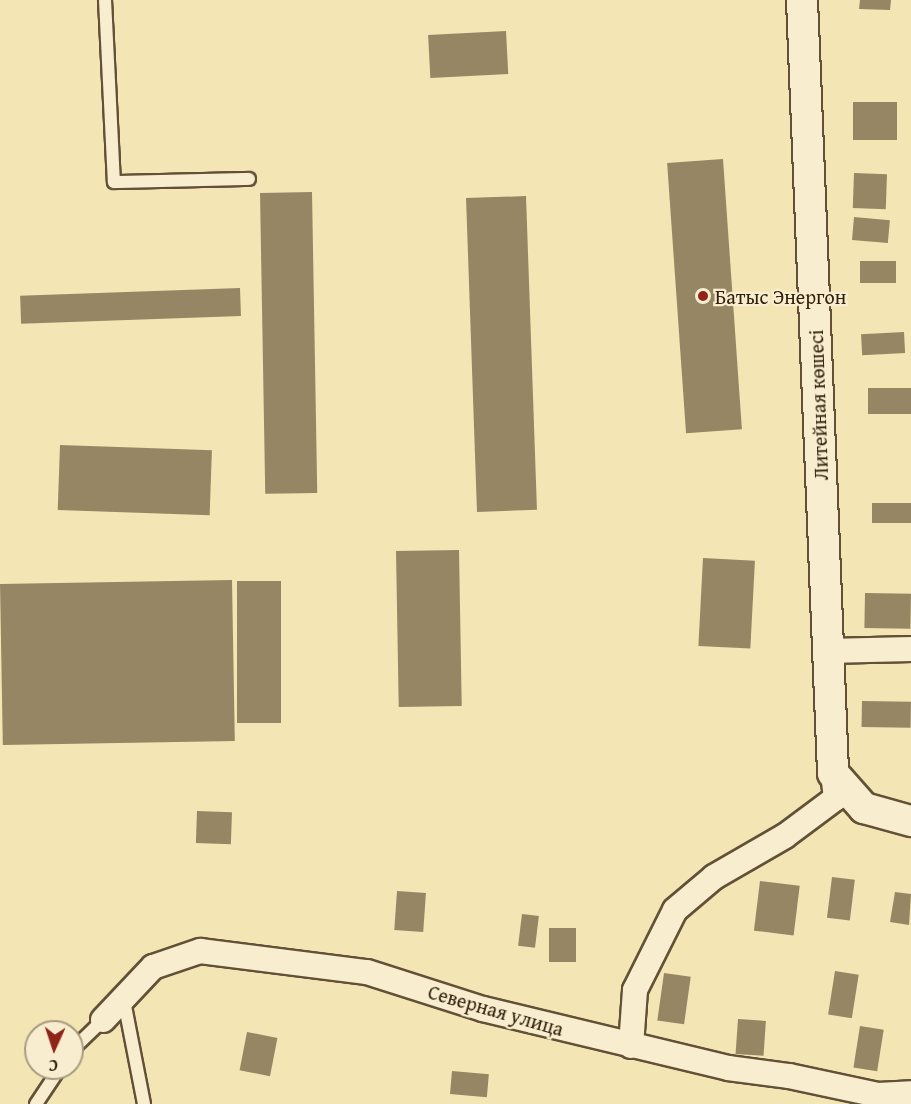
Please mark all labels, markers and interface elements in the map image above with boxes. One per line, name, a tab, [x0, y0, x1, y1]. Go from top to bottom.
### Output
place label: Батыс Энергон	[715, 284, 846, 308]
marker: Батыс Энергон	[696, 289, 710, 303]
street label: Литейная көшесі	[803, 329, 833, 481]
street label: Северная улица	[425, 979, 567, 1041]
north arrow	[24, 1020, 84, 1080]
text: С	[48, 1054, 58, 1078]

